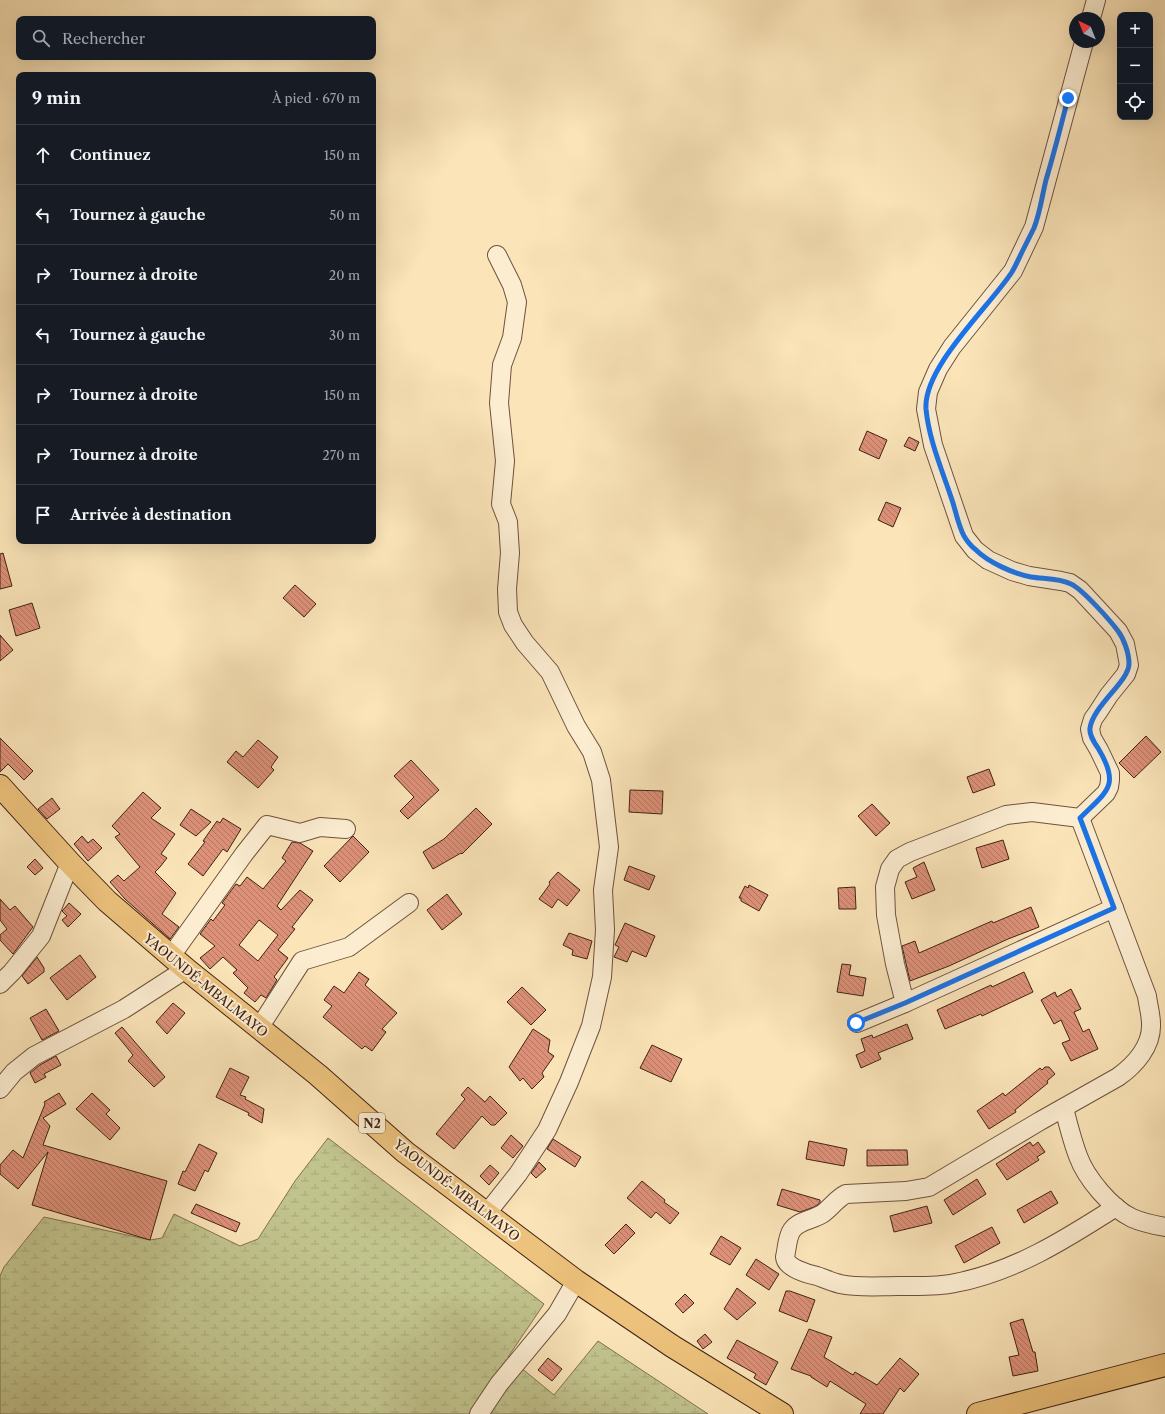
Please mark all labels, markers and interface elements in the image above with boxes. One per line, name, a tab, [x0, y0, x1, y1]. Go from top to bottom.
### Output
north arrow	[1069, 12, 1105, 48]
map controls	[1117, 12, 1153, 120]
button: +	[1117, 12, 1153, 48]
search box	[16, 16, 376, 60]
icon: search	[30, 27, 52, 49]
text: Rechercher	[62, 29, 145, 48]
button: −	[1117, 48, 1153, 84]
button: locate	[1117, 84, 1153, 120]
text: 9 min	[32, 88, 81, 108]
route end	[1059, 89, 1077, 107]
text: À pied · 670 m	[272, 90, 360, 106]
icon: ahead	[32, 144, 54, 166]
text: Continuez	[70, 145, 151, 164]
text: 150 m	[324, 147, 360, 163]
icon: left	[32, 204, 54, 226]
text: Tournez à gauche	[70, 205, 206, 224]
text: 50 m	[329, 207, 360, 223]
icon: right	[32, 264, 54, 286]
text: Tournez à droite	[70, 265, 198, 284]
text: 20 m	[329, 267, 360, 283]
icon: left	[32, 324, 54, 346]
text: Tournez à gauche	[70, 325, 206, 344]
text: 30 m	[329, 327, 360, 343]
icon: right	[32, 384, 54, 406]
text: Tournez à droite	[70, 385, 198, 404]
text: 150 m	[324, 387, 360, 403]
icon: right	[32, 444, 54, 466]
text: Tournez à droite	[70, 445, 198, 464]
text: 270 m	[322, 447, 360, 463]
icon: arrive	[32, 504, 54, 526]
text: Arrivée à destination	[70, 505, 232, 524]
street label: YAOUNDÉ-MBALMAYO	[140, 929, 272, 1040]
route start	[847, 1014, 865, 1032]
road number: N2	[359, 1113, 385, 1133]
street label: YAOUNDÉ-MBALMAYO	[390, 1135, 523, 1244]

